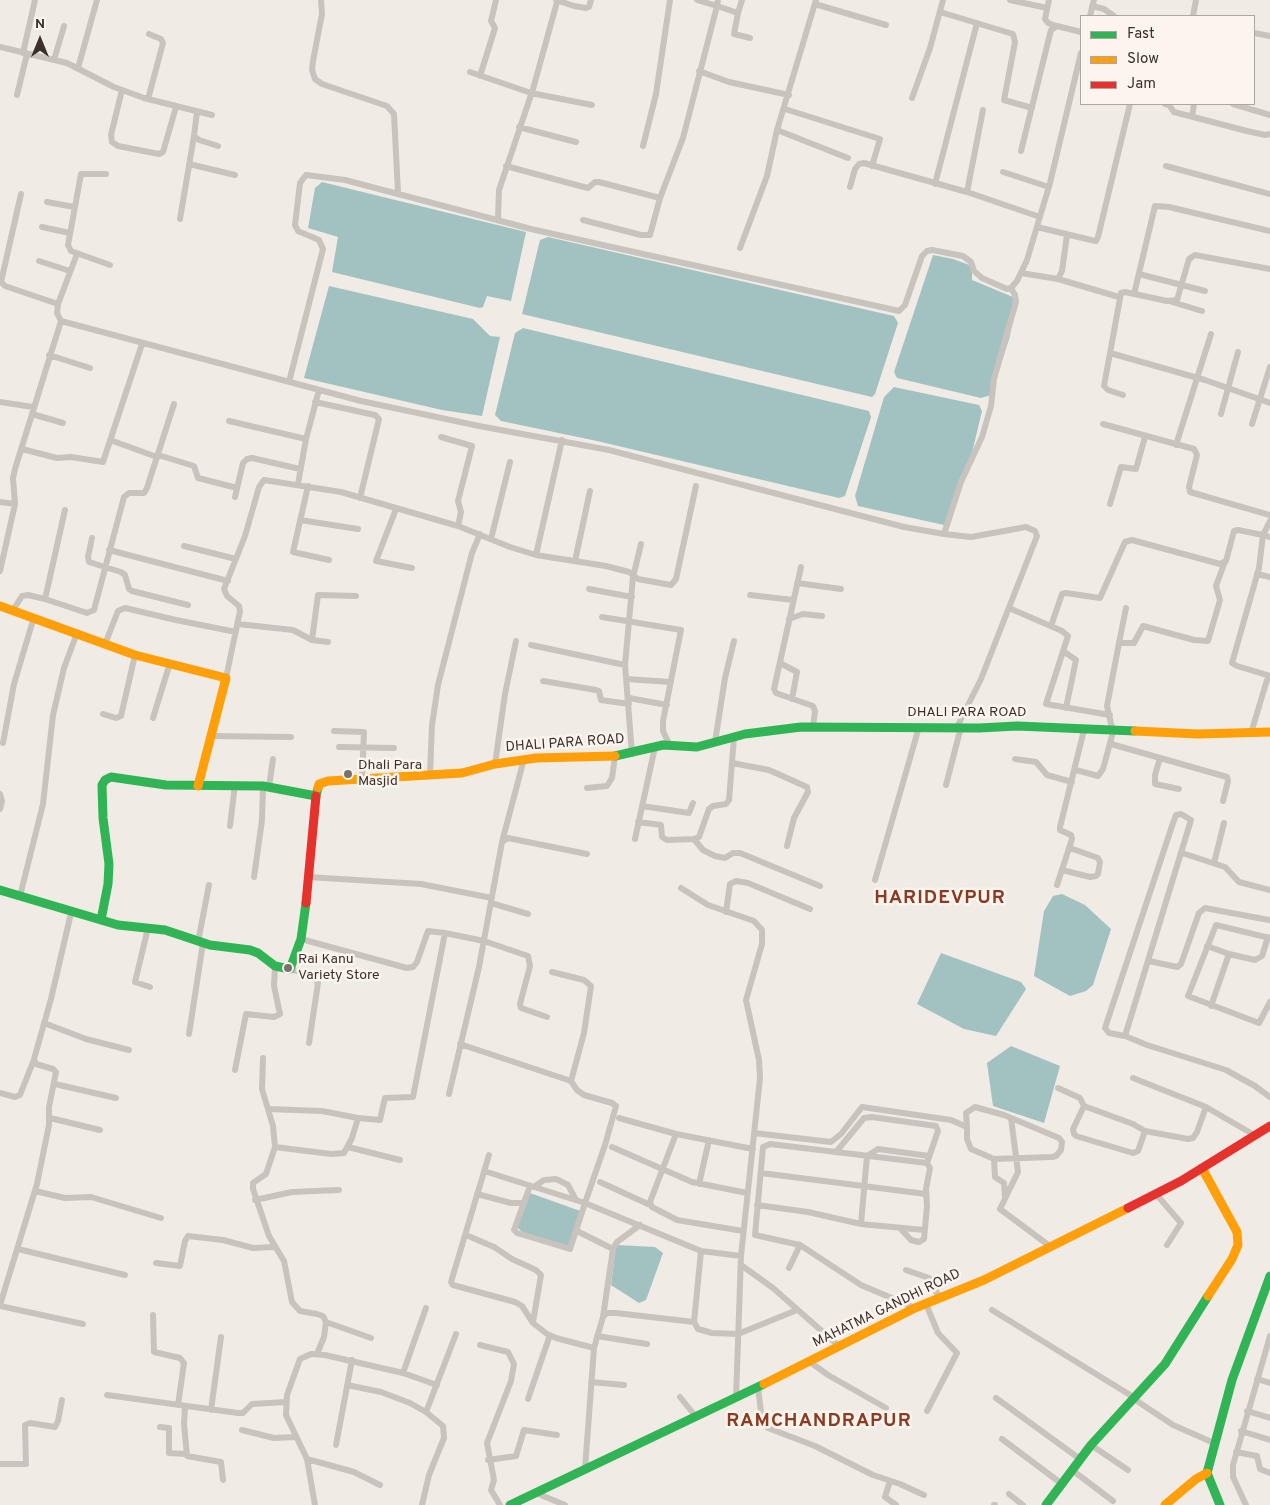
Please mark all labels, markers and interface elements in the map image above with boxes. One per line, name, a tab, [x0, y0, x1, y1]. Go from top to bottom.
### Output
north arrow	[15, 15, 65, 65]
legend	[1080, 15, 1255, 105]
text: N	[35, 16, 45, 33]
text: Fast	[1127, 25, 1155, 44]
text: Slow	[1127, 50, 1159, 69]
text: Jam	[1127, 75, 1156, 94]
street label: DHALI PARA ROAD	[907, 705, 1027, 721]
street label: DHALI PARA ROAD	[505, 731, 625, 757]
place label: Dhali Para Masjid	[358, 758, 422, 790]
marker: Dhali Para Masjid	[342, 768, 354, 780]
district label: HARIDEVPUR	[873, 888, 1007, 910]
place label: Rai Kanu Variety Store	[298, 952, 380, 984]
marker: Rai Kanu Variety Store	[282, 962, 294, 974]
street label: MAHATMA GANDHI ROAD	[810, 1266, 964, 1352]
district label: RAMCHANDRAPUR	[725, 1411, 913, 1433]

